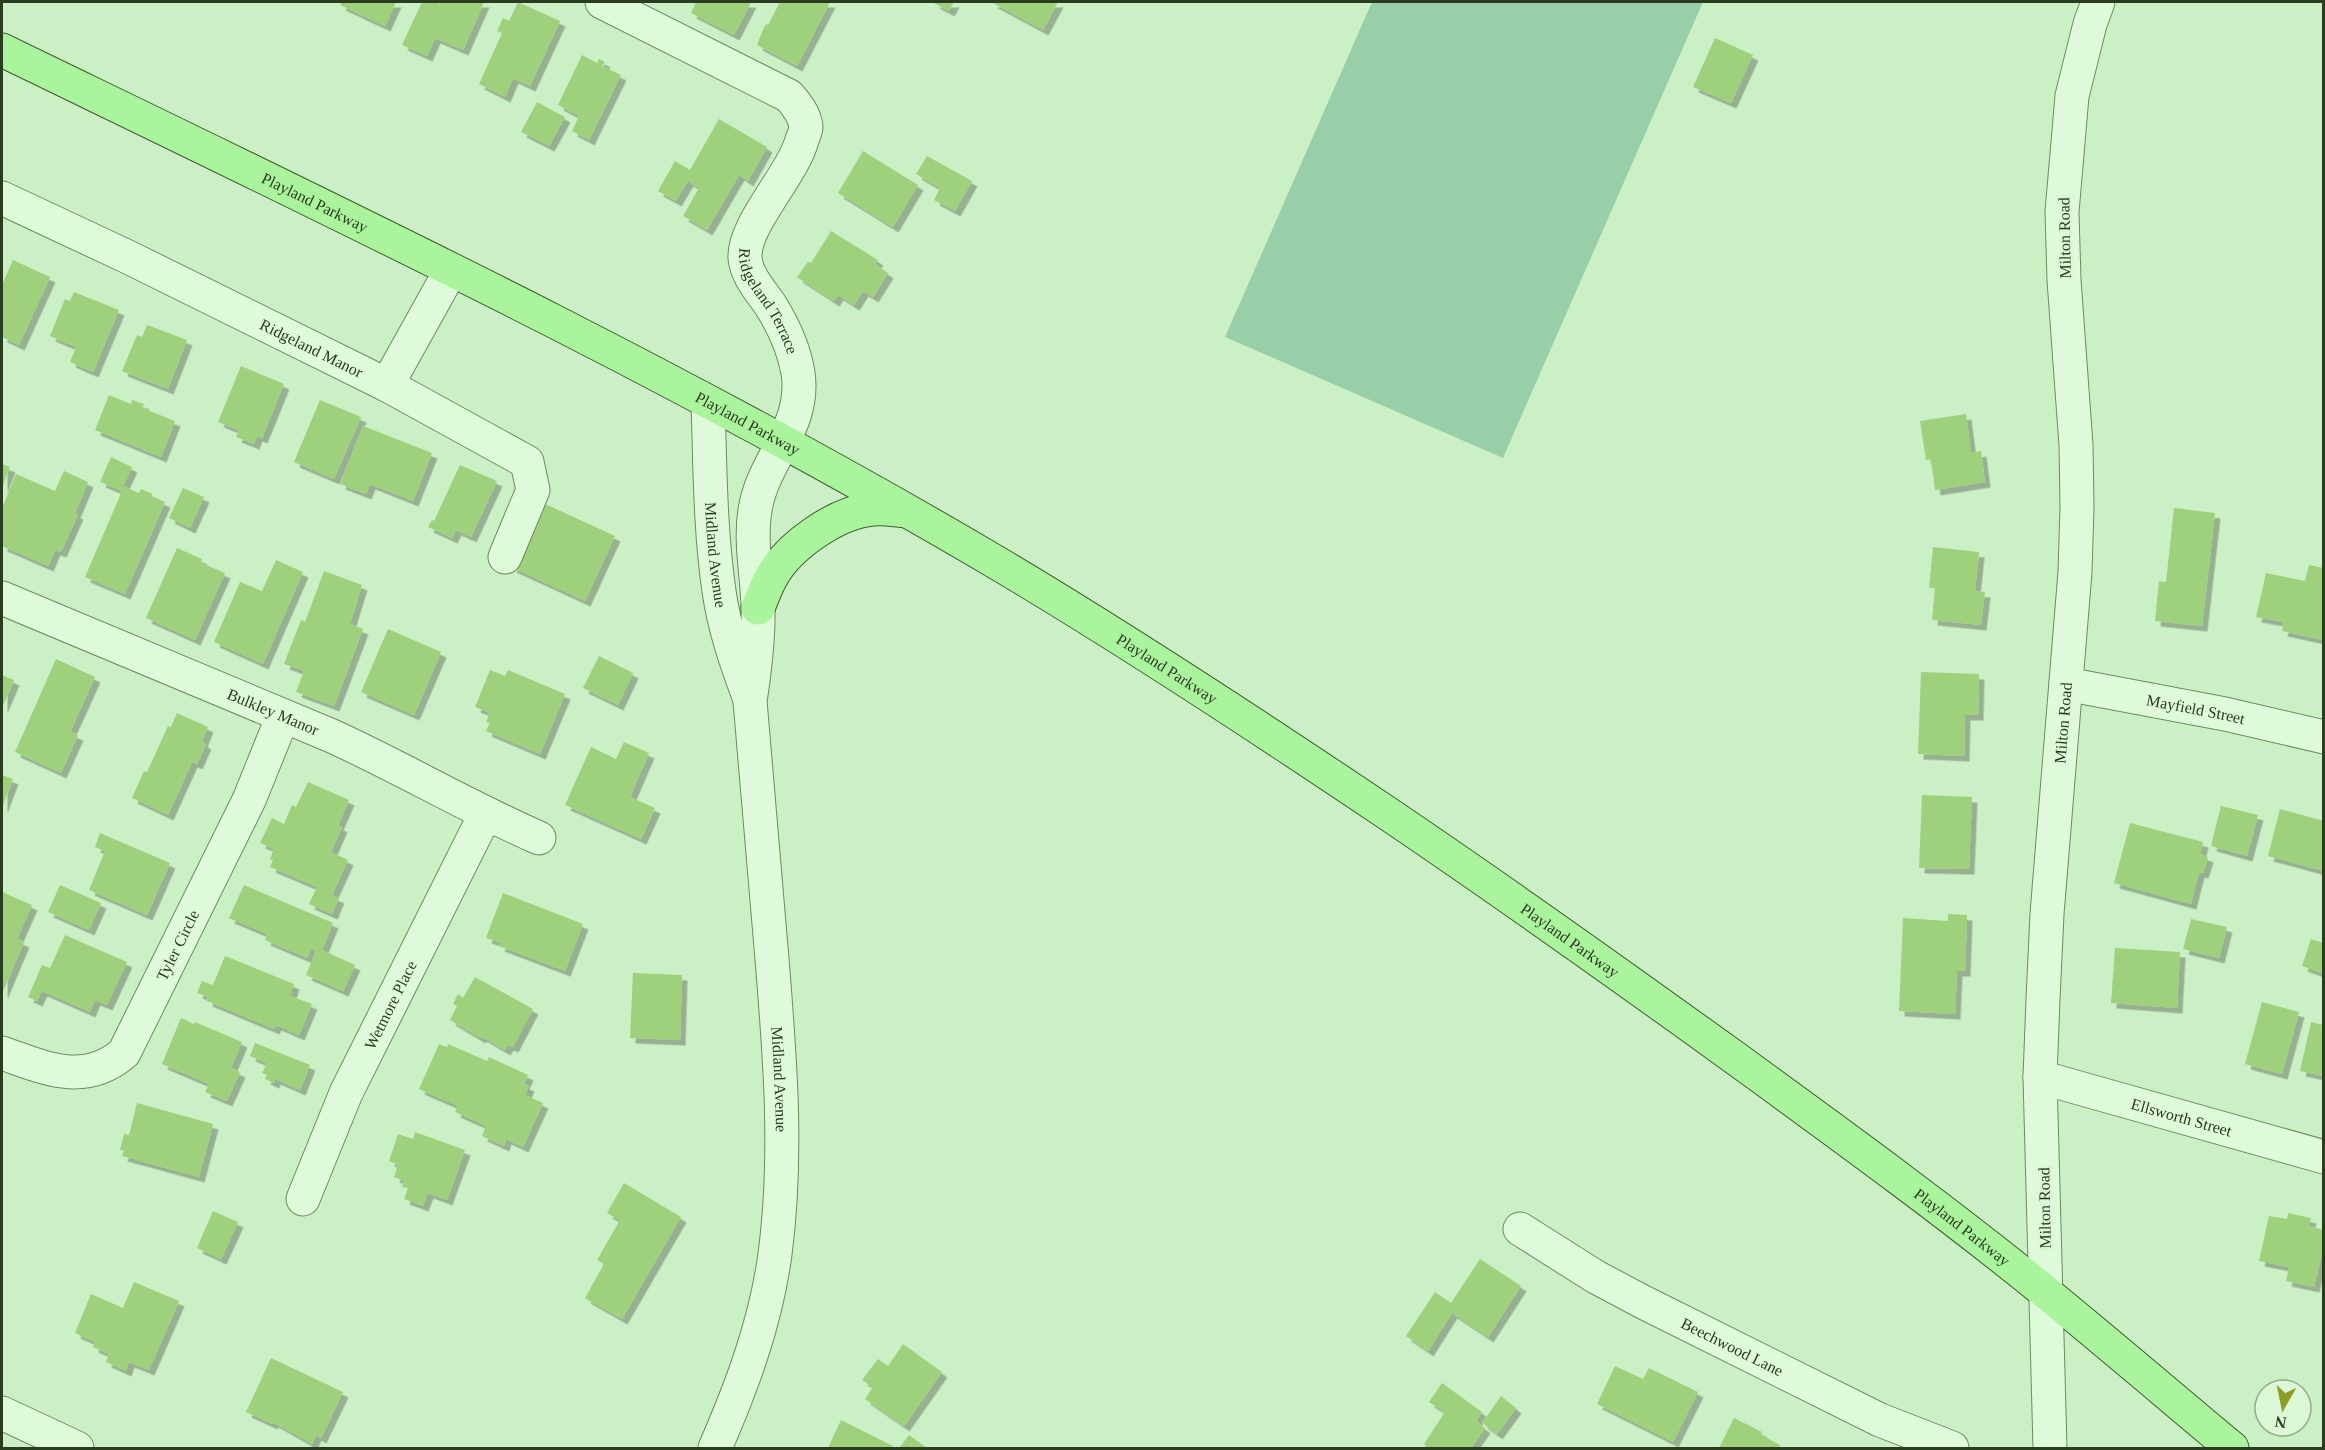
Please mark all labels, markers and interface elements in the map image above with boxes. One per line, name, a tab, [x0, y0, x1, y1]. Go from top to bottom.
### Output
street label: Playland Parkway	[259, 169, 371, 237]
street label: Milton Road	[2055, 197, 2074, 279]
street label: Ridgeland Terrace	[736, 248, 801, 356]
street label: Ridgeland Manor	[257, 316, 366, 381]
street label: Playland Parkway	[693, 388, 803, 459]
street label: Midland Avenue	[702, 502, 730, 609]
street label: Playland Parkway	[1114, 630, 1220, 708]
street label: Milton Road	[2051, 682, 2075, 764]
street label: Bulkley Manor	[225, 685, 322, 739]
street label: Mayfield Street	[2145, 691, 2247, 727]
street label: Playland Parkway	[1518, 900, 1622, 982]
street label: Tyler Circle	[153, 907, 202, 983]
street label: Wetmore Place	[361, 958, 420, 1052]
street label: Midland Avenue	[768, 1026, 790, 1132]
street label: Ellsworth Street	[2129, 1095, 2234, 1140]
street label: Milton Road	[2035, 1167, 2054, 1249]
street label: Playland Parkway	[1911, 1185, 2013, 1270]
street label: Beechwood Lane	[1678, 1314, 1786, 1379]
north arrow	[2253, 1378, 2313, 1438]
text: N	[2273, 1413, 2288, 1432]

